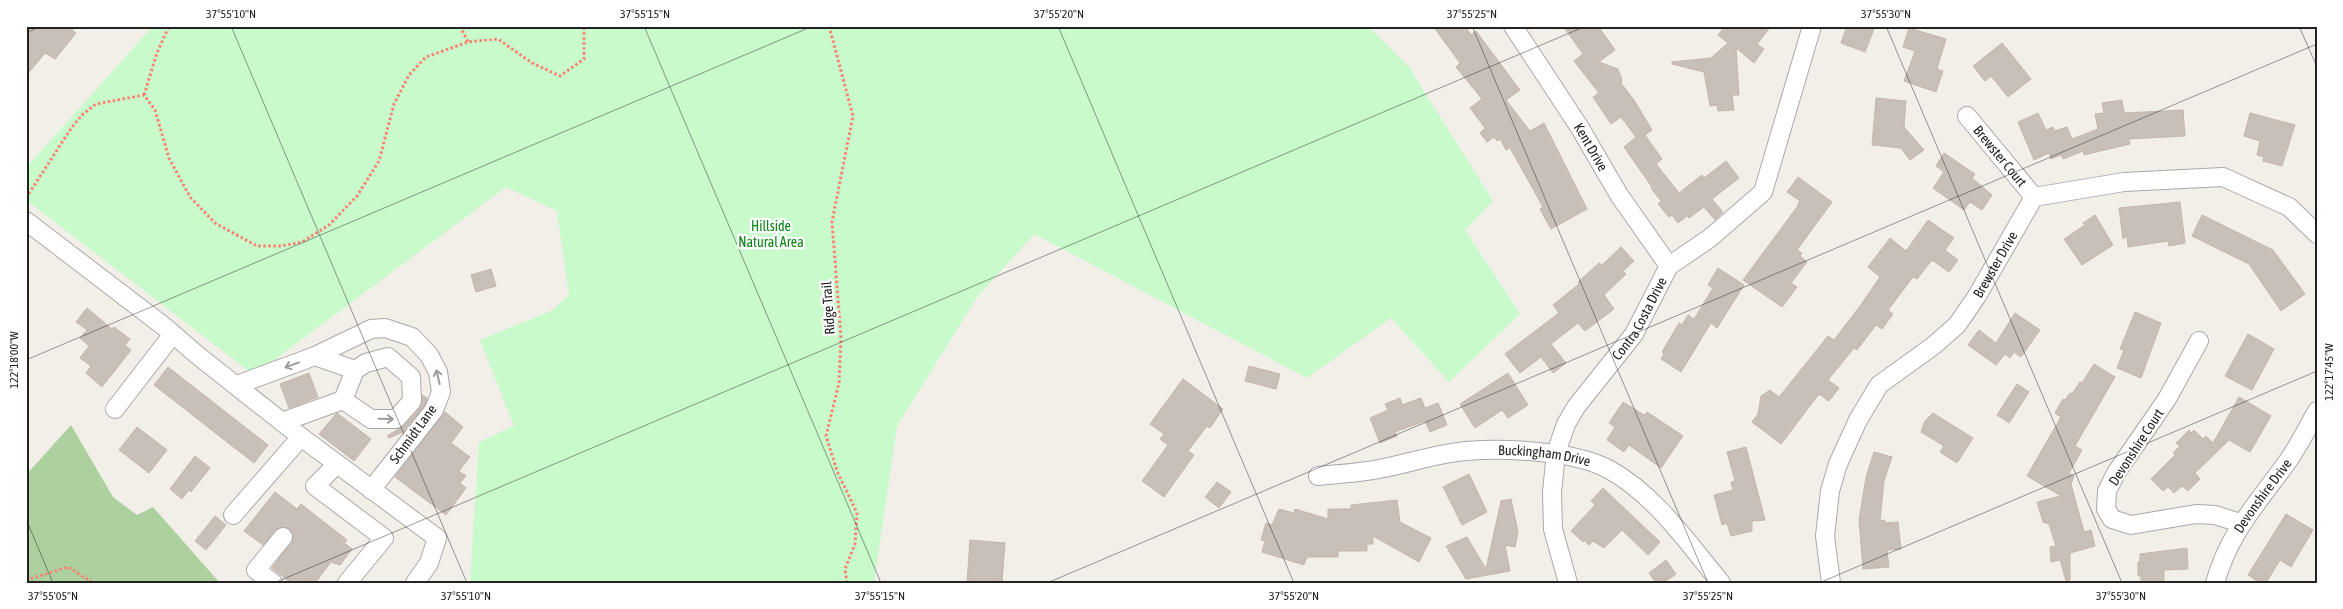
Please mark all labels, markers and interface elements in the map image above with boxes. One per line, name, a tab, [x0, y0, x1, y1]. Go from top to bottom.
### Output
text: 37°55'10"N	[206, 7, 256, 21]
text: 37°55'15"N	[620, 7, 670, 21]
text: 37°55'20"N	[1034, 7, 1084, 21]
text: 37°55'25"N	[1447, 7, 1497, 21]
text: 37°55'30"N	[1861, 7, 1911, 21]
street label: Kent Drive	[1571, 120, 1611, 174]
street label: Brewster Court	[1970, 122, 2030, 190]
park label: Hillside Natural Area	[738, 218, 804, 250]
street label: Brewster Drive	[1970, 229, 2020, 301]
street label: Contra Costa Drive	[1609, 274, 1670, 363]
street label: Ridge Trail	[818, 280, 838, 335]
text: 122°18'00"W	[7, 331, 21, 389]
text: 122°17'45"W	[2322, 343, 2336, 401]
one-way arrow	[285, 361, 301, 370]
one-way arrow	[433, 369, 442, 385]
street label: Schmidt Lane	[386, 401, 440, 467]
street label: Devonshire Court	[2105, 406, 2167, 488]
one-way arrow	[378, 414, 394, 424]
street label: Buckingham Drive	[1498, 442, 1592, 469]
street label: Devonshire Drive	[2230, 456, 2295, 536]
text: 37°55'05"N	[28, 589, 78, 603]
text: 37°55'10"N	[441, 589, 491, 603]
text: 37°55'15"N	[855, 589, 905, 603]
text: 37°55'20"N	[1269, 589, 1319, 603]
text: 37°55'25"N	[1683, 589, 1733, 603]
text: 37°55'30"N	[2096, 589, 2146, 603]

